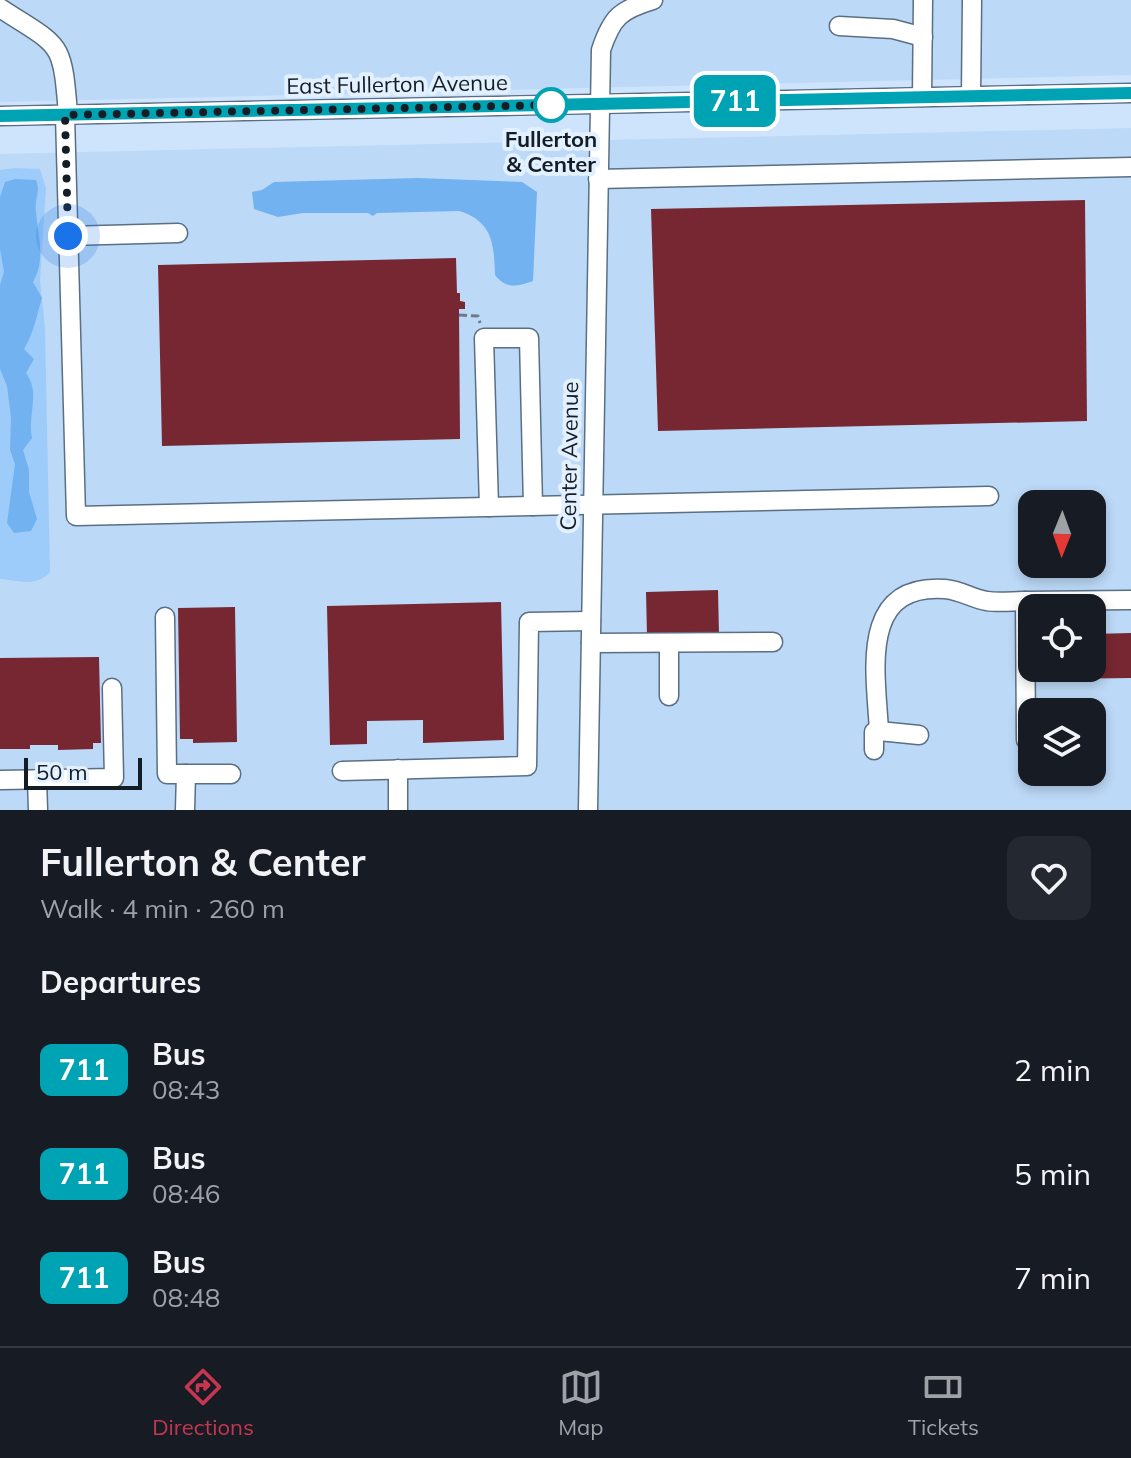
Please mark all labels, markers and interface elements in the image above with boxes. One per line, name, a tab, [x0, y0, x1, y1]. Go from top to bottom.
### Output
street label: East Fullerton Avenue	[286, 68, 508, 100]
line badge: 711	[689, 75, 781, 127]
text: 711	[710, 83, 760, 118]
marker: Fullerton & Center	[534, 88, 568, 122]
place label: Fullerton & Center	[505, 125, 597, 178]
your location	[48, 216, 88, 256]
street label: Center Avenue	[554, 381, 584, 531]
north arrow	[1018, 490, 1106, 578]
map controls	[1018, 490, 1106, 786]
button: locate	[1018, 594, 1106, 682]
button: layers	[1018, 698, 1106, 786]
scale bar	[24, 754, 142, 790]
text: 50 m	[36, 758, 87, 786]
button: heart	[1007, 836, 1091, 920]
text: Fullerton & Center	[40, 838, 366, 886]
text: Walk · 4 min · 260 m	[40, 892, 285, 925]
text: Departures	[40, 963, 201, 1001]
text: Bus	[152, 1035, 206, 1073]
text: 2 min	[1014, 1051, 1091, 1089]
text: 711	[59, 1052, 109, 1087]
text: 08:43	[152, 1073, 220, 1106]
text: Bus	[152, 1139, 206, 1177]
text: 5 min	[1014, 1155, 1091, 1193]
text: 711	[59, 1156, 109, 1191]
text: 08:46	[152, 1177, 220, 1210]
text: Bus	[152, 1243, 206, 1281]
text: 7 min	[1014, 1259, 1091, 1297]
text: 711	[59, 1260, 109, 1295]
text: 08:48	[152, 1281, 220, 1314]
tab: Directions	[152, 1365, 254, 1441]
tab: Map	[558, 1365, 603, 1441]
tab: Tickets	[908, 1365, 979, 1441]

